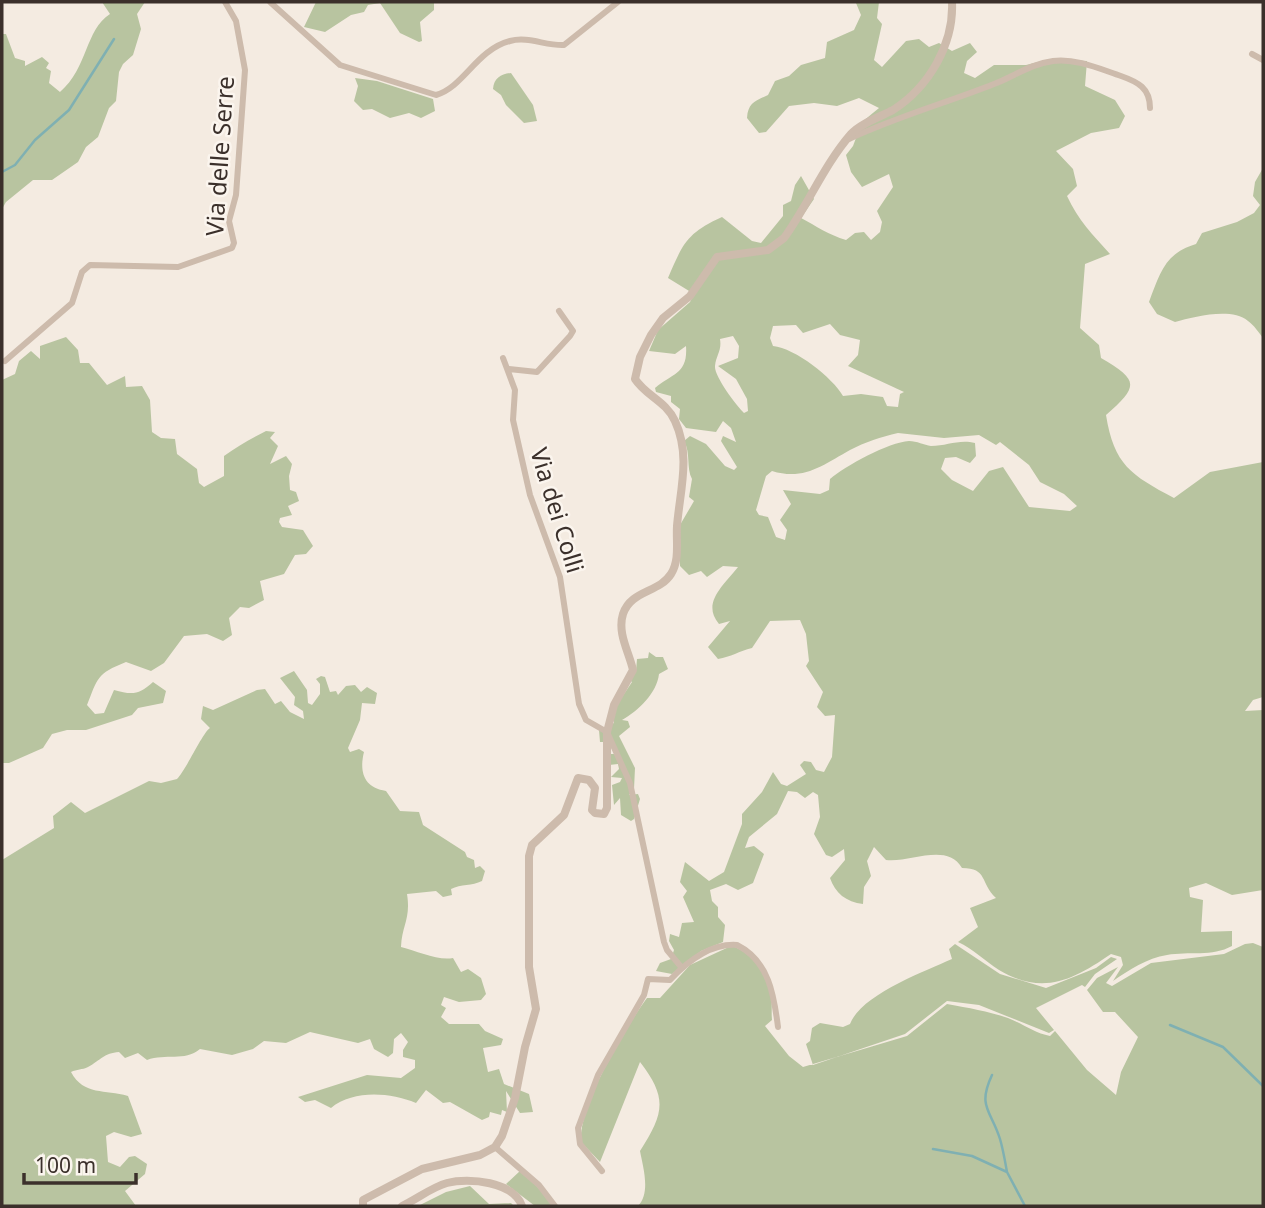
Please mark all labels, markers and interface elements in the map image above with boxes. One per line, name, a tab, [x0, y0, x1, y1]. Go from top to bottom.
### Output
street label: Via delle Serre	[197, 75, 241, 237]
street label: Via dei Colli	[523, 443, 593, 577]
scale bar	[24, 1142, 136, 1186]
text: 100 m	[35, 1151, 96, 1179]

